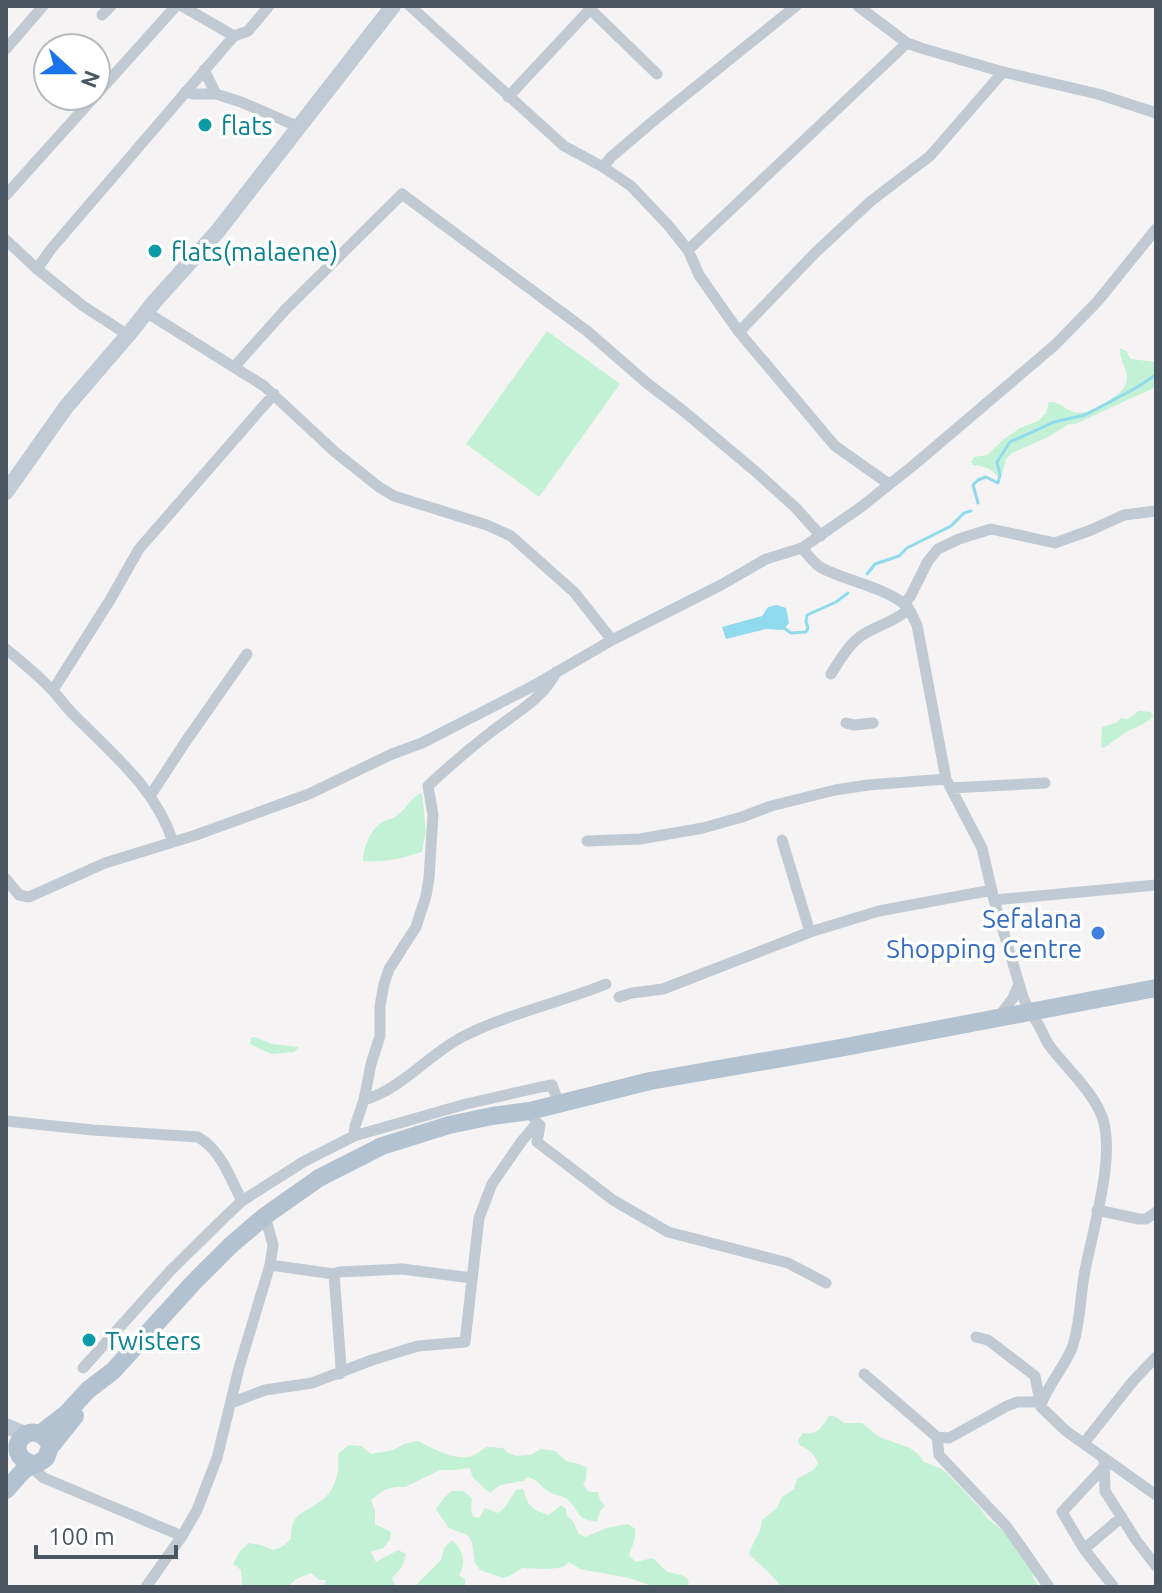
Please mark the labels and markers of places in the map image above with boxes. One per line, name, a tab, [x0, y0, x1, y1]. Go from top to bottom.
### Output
place label: flats	[221, 111, 273, 140]
marker: flats	[196, 116, 214, 134]
place label: flats(malaene)	[171, 237, 338, 266]
marker: flats(malaene)	[146, 242, 164, 260]
place label: Sefalana Shopping Centre	[886, 904, 1082, 963]
marker: Sefalana Shopping Centre	[1089, 924, 1107, 942]
place label: Twisters	[105, 1326, 201, 1355]
marker: Twisters	[80, 1331, 98, 1349]

